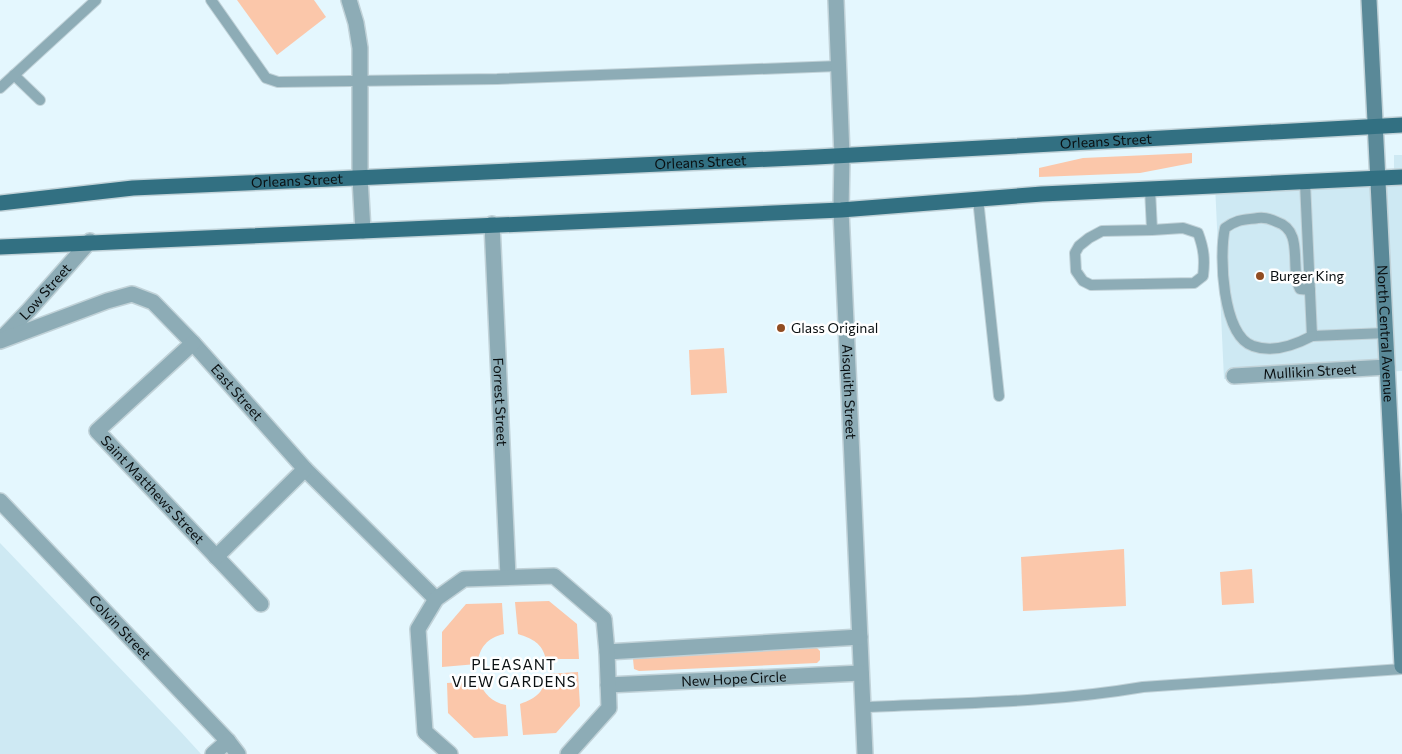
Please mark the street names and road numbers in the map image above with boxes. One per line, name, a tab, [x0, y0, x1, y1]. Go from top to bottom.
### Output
street label: Orleans Street	[1060, 130, 1153, 152]
street label: Orleans Street	[654, 151, 747, 172]
street label: Orleans Street	[251, 169, 344, 191]
street label: Low Street	[15, 259, 74, 323]
street label: North Central Avenue	[1374, 264, 1398, 403]
street label: Aisquith Street	[839, 344, 860, 440]
street label: Forrest Street	[490, 357, 511, 447]
street label: East Street	[208, 360, 267, 424]
street label: Mullikin Street	[1263, 360, 1357, 382]
street label: Saint Matthews Street	[98, 432, 208, 547]
street label: Colvin Street	[86, 591, 155, 663]
street label: New Hope Circle	[681, 668, 787, 690]

